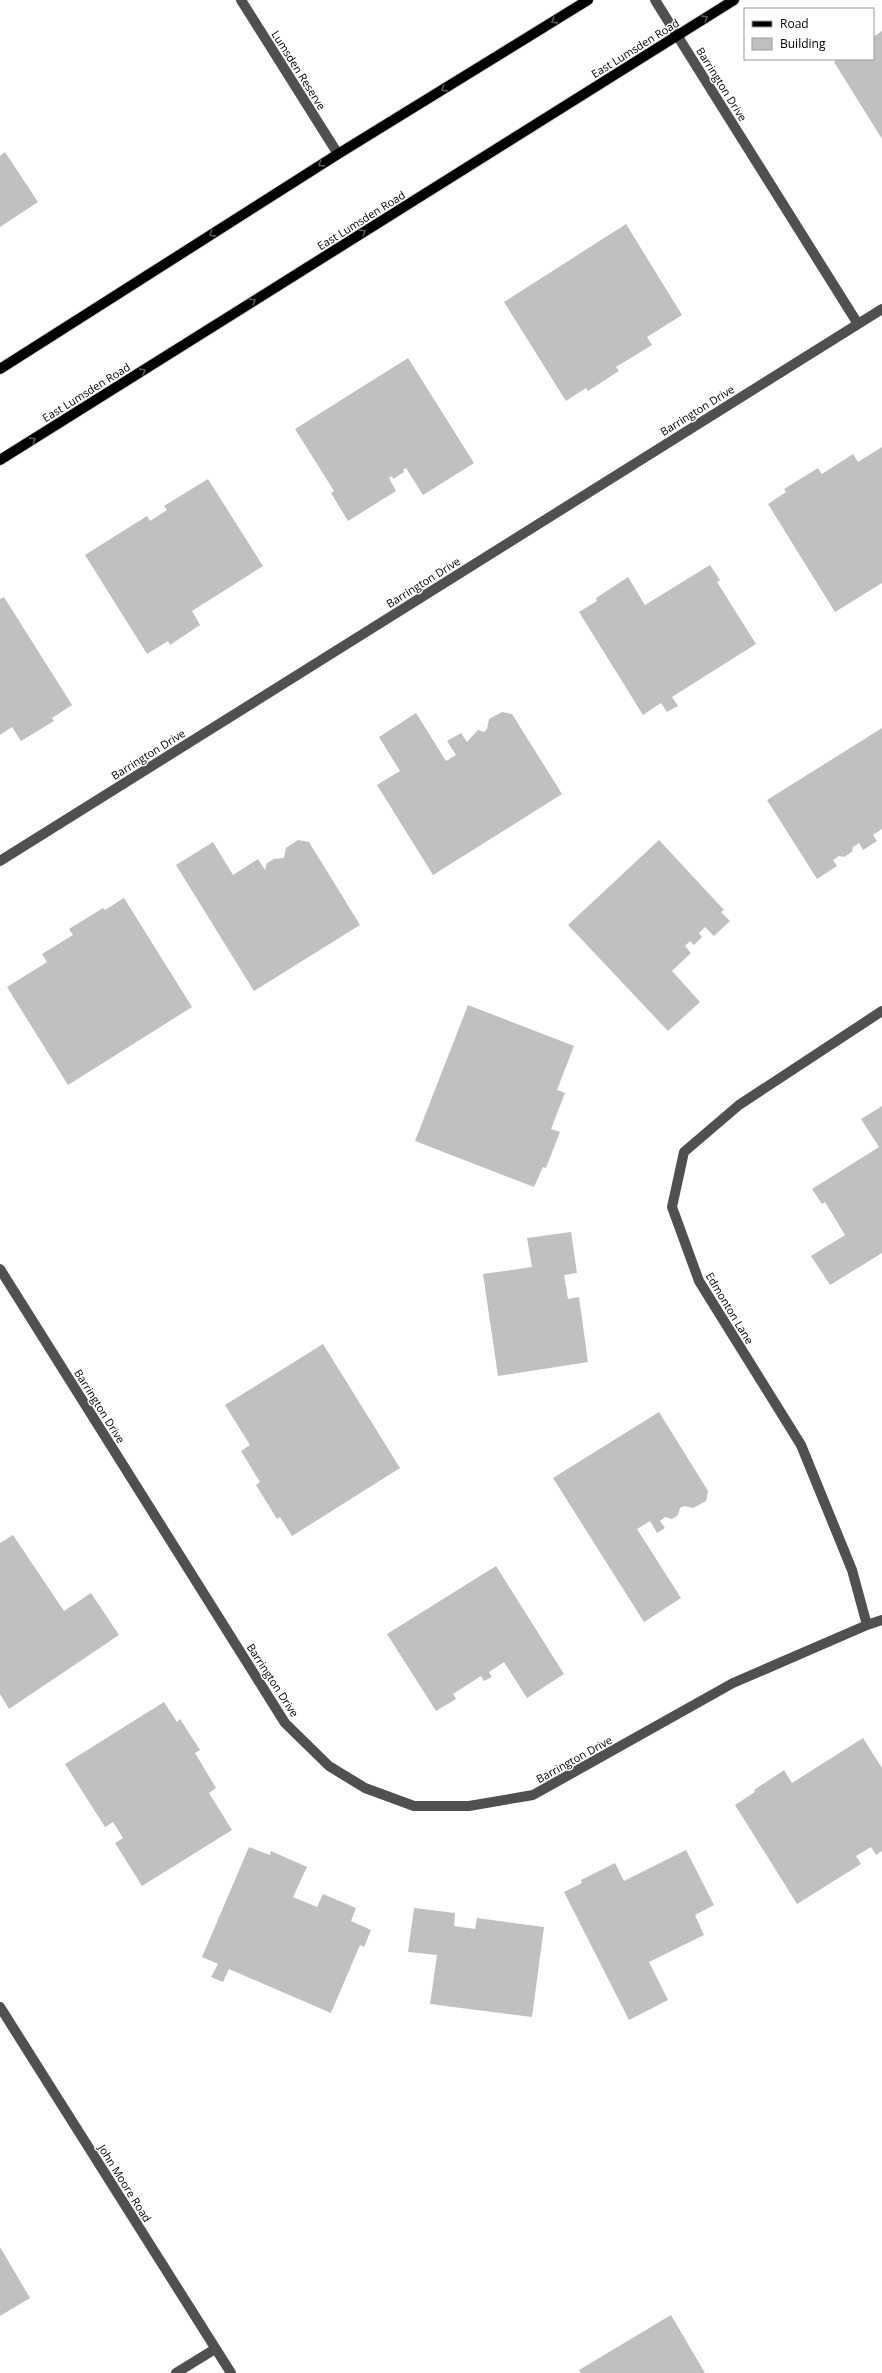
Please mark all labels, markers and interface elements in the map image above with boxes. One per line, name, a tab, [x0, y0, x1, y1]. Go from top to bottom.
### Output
legend	[744, 8, 874, 60]
street label: East Lumsden Road	[588, 15, 682, 81]
text: Road	[780, 15, 809, 32]
one-way arrow	[551, 16, 558, 23]
one-way arrow	[701, 16, 708, 23]
street label: Lumsden Reserve	[269, 27, 329, 113]
text: Building	[780, 35, 826, 52]
street label: Barrington Drive	[693, 44, 751, 124]
one-way arrow	[441, 84, 448, 91]
one-way arrow	[318, 160, 325, 167]
street label: East Lumsden Road	[314, 187, 408, 253]
one-way arrow	[209, 230, 216, 237]
one-way arrow	[359, 230, 366, 237]
one-way arrow	[249, 299, 256, 306]
street label: East Lumsden Road	[39, 359, 133, 425]
one-way arrow	[139, 368, 146, 375]
street label: Barrington Drive	[657, 381, 737, 439]
one-way arrow	[29, 437, 36, 444]
street label: Barrington Drive	[383, 553, 463, 611]
street label: Barrington Drive	[108, 725, 188, 783]
street label: Edmonton Lane	[703, 1269, 757, 1347]
street label: Barrington Drive	[71, 1366, 129, 1446]
street label: Barrington Drive	[244, 1640, 302, 1720]
street label: Barrington Drive	[533, 1732, 615, 1786]
street label: John Moore Road	[95, 2141, 155, 2225]

